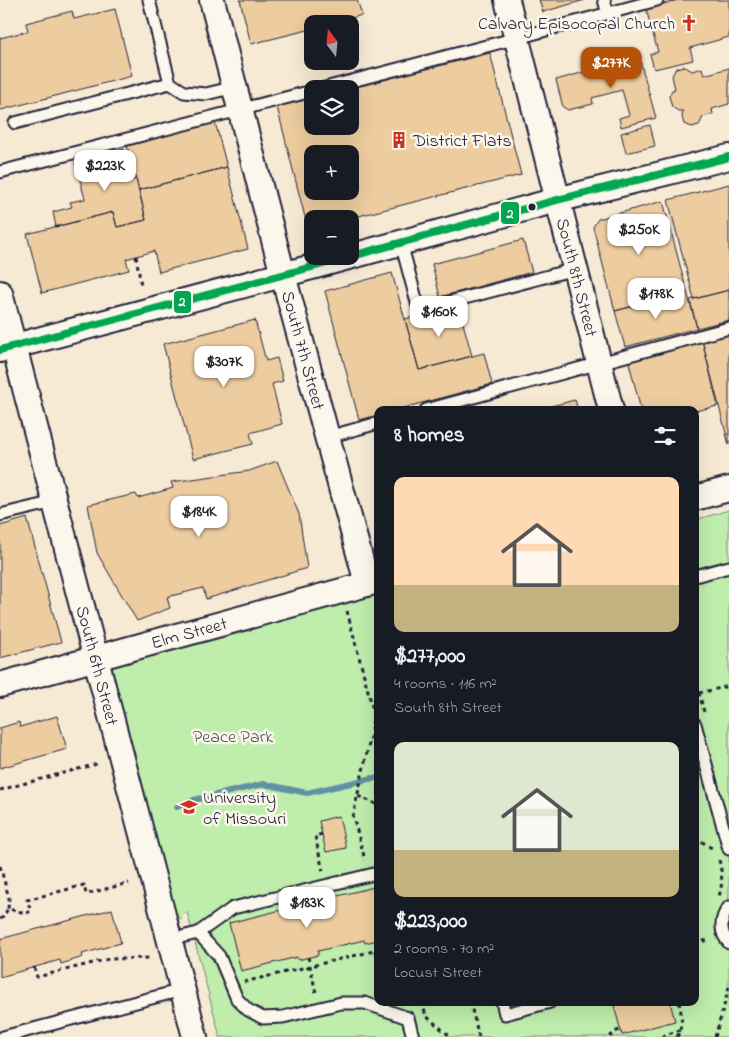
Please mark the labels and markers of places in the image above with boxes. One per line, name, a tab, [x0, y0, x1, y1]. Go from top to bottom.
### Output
place label: Calvary Episocopal Church	[478, 12, 675, 38]
church icon: Calvary Episocopal Church	[679, 13, 699, 33]
pin: $277K	[576, 46, 646, 89]
place label: District Flats	[412, 129, 512, 155]
building icon: District Flats	[389, 130, 409, 150]
pin: $223K	[70, 150, 140, 192]
unlabelled marker	[527, 202, 537, 212]
pin: $250K	[604, 214, 674, 256]
pin: $178K	[621, 278, 691, 320]
pin: $160K	[404, 296, 474, 338]
pin: $307K	[189, 346, 259, 388]
pin: $184K	[164, 496, 234, 538]
place label: University of Missouri	[203, 786, 286, 833]
school or university icon: University of Missouri	[179, 797, 199, 817]
pin: $183K	[272, 886, 342, 929]

